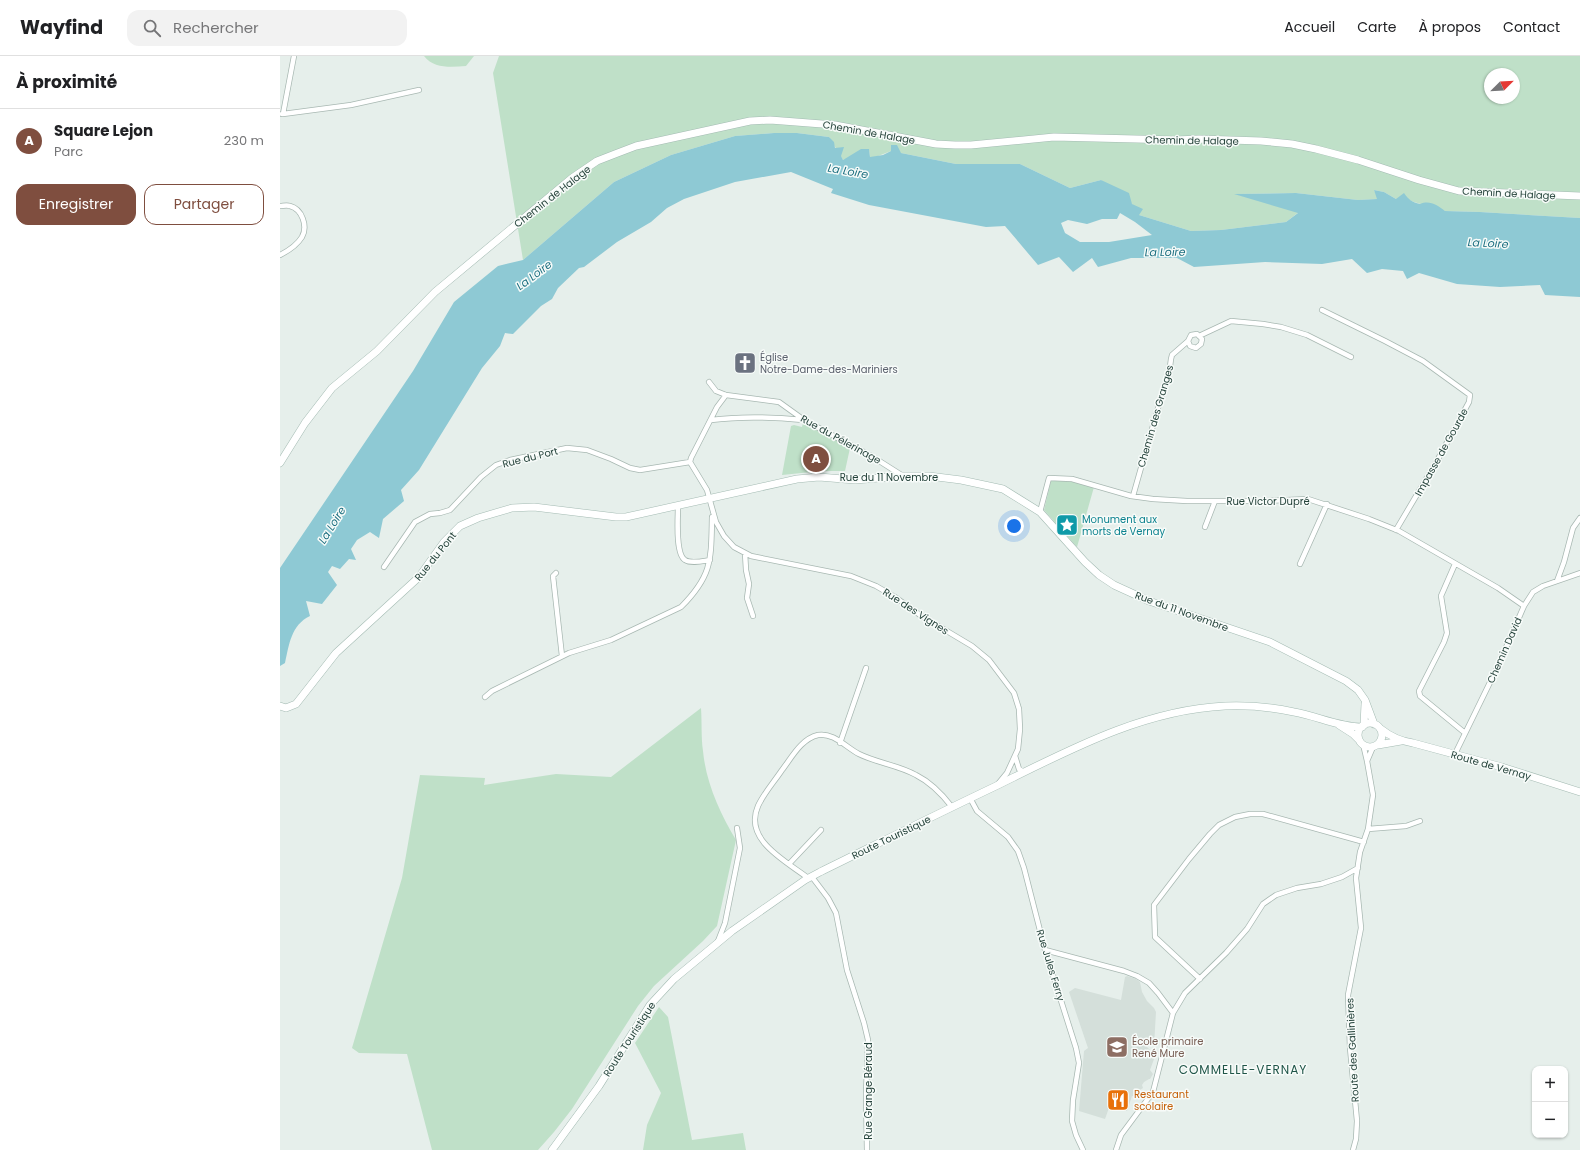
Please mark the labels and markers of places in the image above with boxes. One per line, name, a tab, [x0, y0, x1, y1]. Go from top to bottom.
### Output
church icon: Église Notre-Dame-des-Mariniers	[732, 350, 758, 376]
place label: Église Notre-Dame-des-Mariniers	[760, 350, 898, 377]
pin: A	[803, 444, 829, 474]
place icon: Monument aux morts de Vernay	[1054, 512, 1080, 538]
place label: Monument aux morts de Vernay	[1082, 512, 1165, 539]
school or university icon: École primaire René Mure	[1104, 1034, 1130, 1060]
place label: École primaire René Mure	[1132, 1034, 1203, 1061]
restaurant icon: Restaurant scolaire	[1105, 1087, 1131, 1113]
place label: Restaurant scolaire	[1134, 1087, 1189, 1114]

